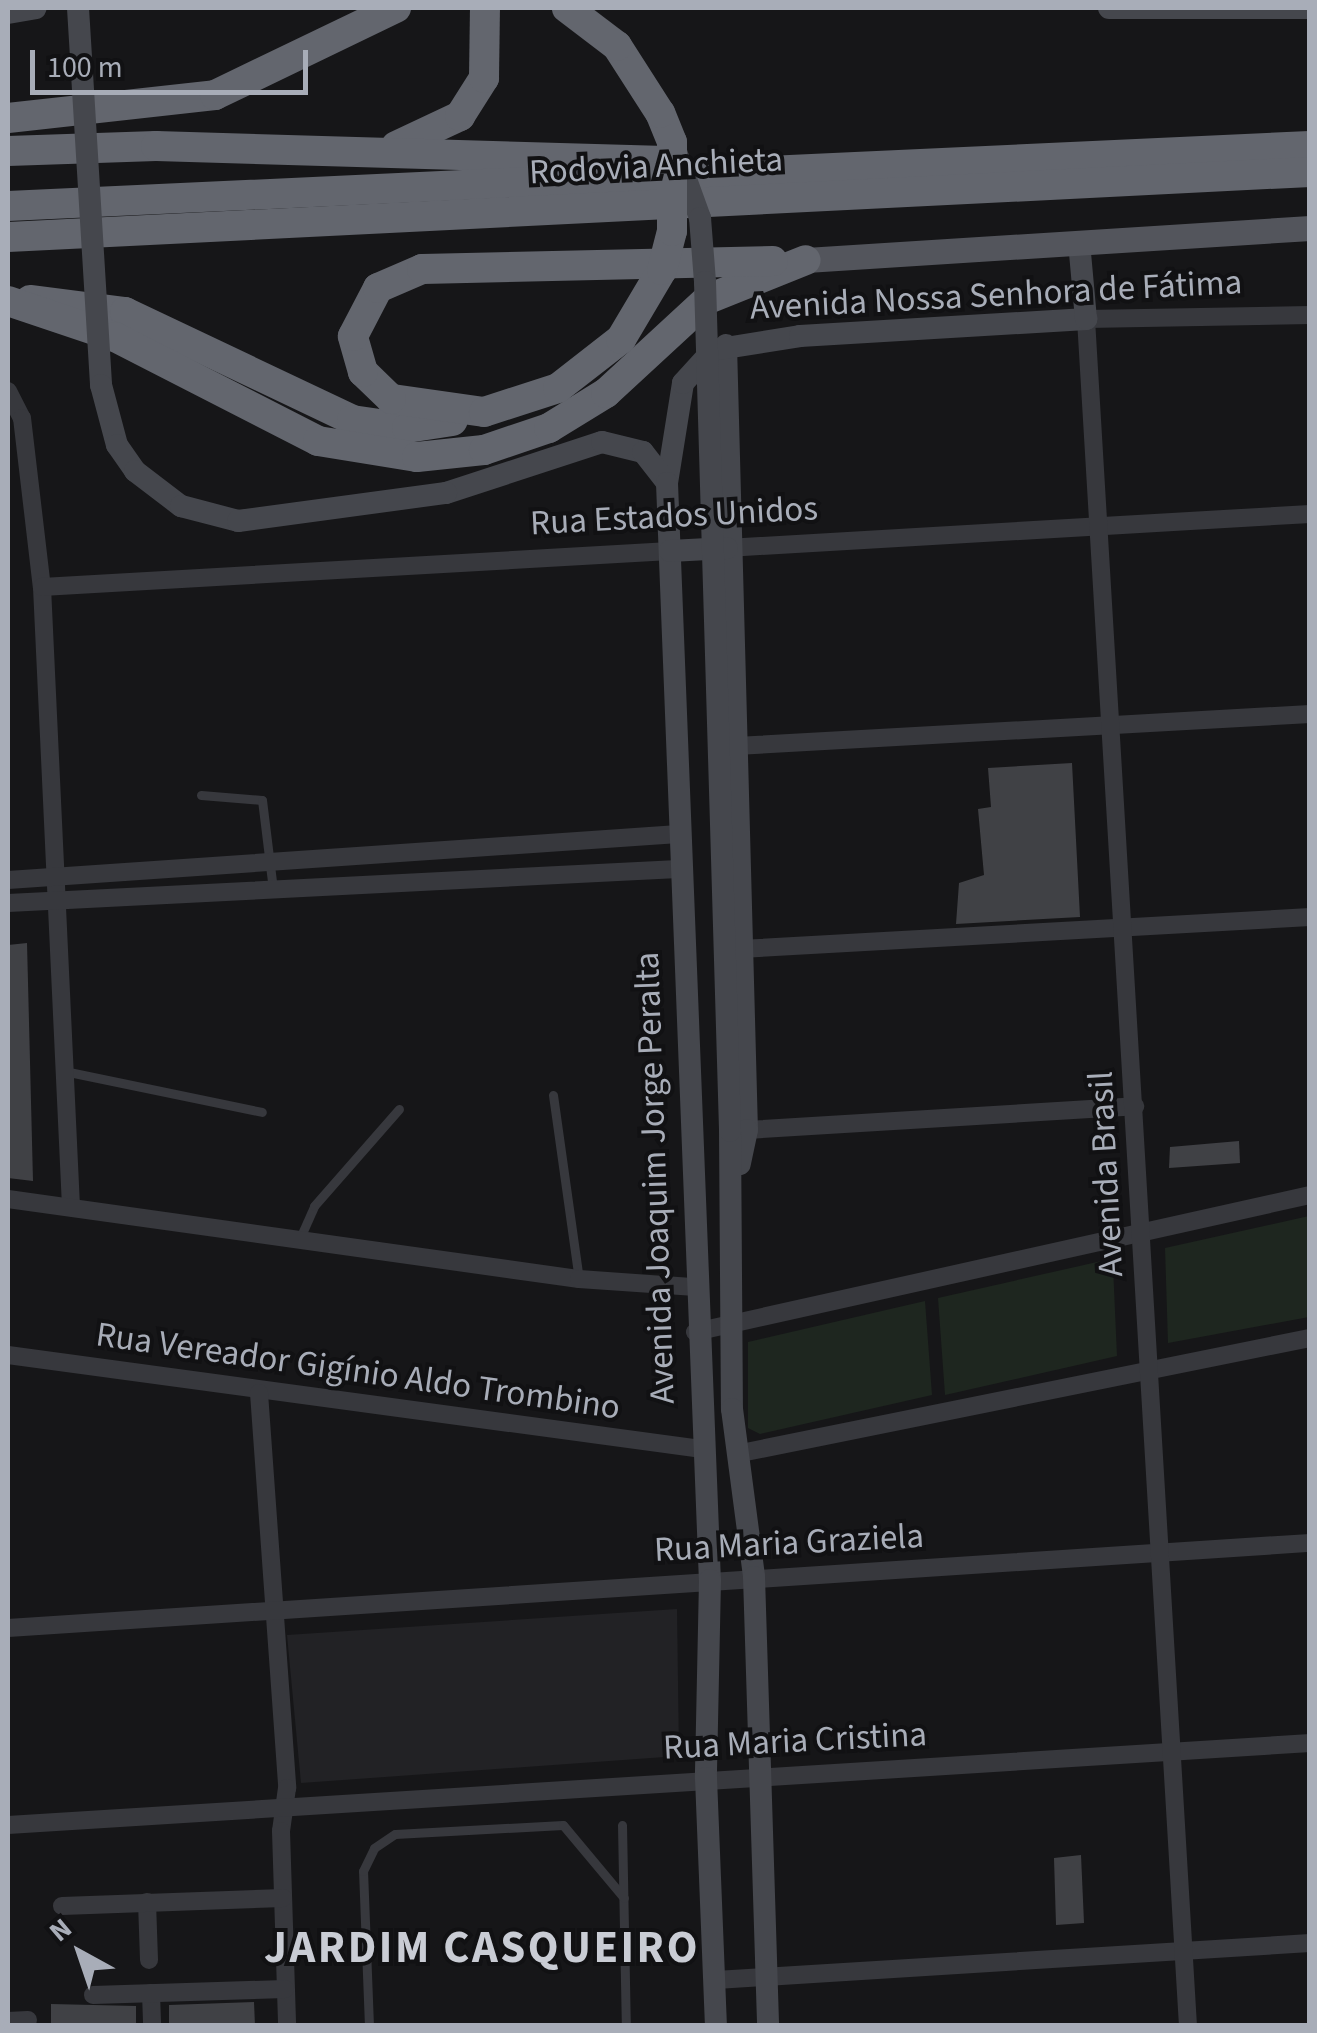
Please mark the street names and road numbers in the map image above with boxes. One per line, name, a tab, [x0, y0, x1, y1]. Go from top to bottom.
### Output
street label: Rodovia Anchieta	[528, 138, 784, 194]
street label: Avenida Nossa Senhora de Fátima	[749, 261, 1243, 329]
street label: Rua Estados Unidos	[529, 487, 819, 545]
street label: Avenida Joaquim Jorge Peralta	[626, 951, 684, 1405]
street label: Avenida Brasil	[1080, 1070, 1132, 1278]
street label: Rua Vereador Gigínio Aldo Trombino	[93, 1313, 623, 1429]
street label: Rua Maria Graziela	[653, 1515, 925, 1571]
street label: Rua Maria Cristina	[662, 1713, 928, 1769]

